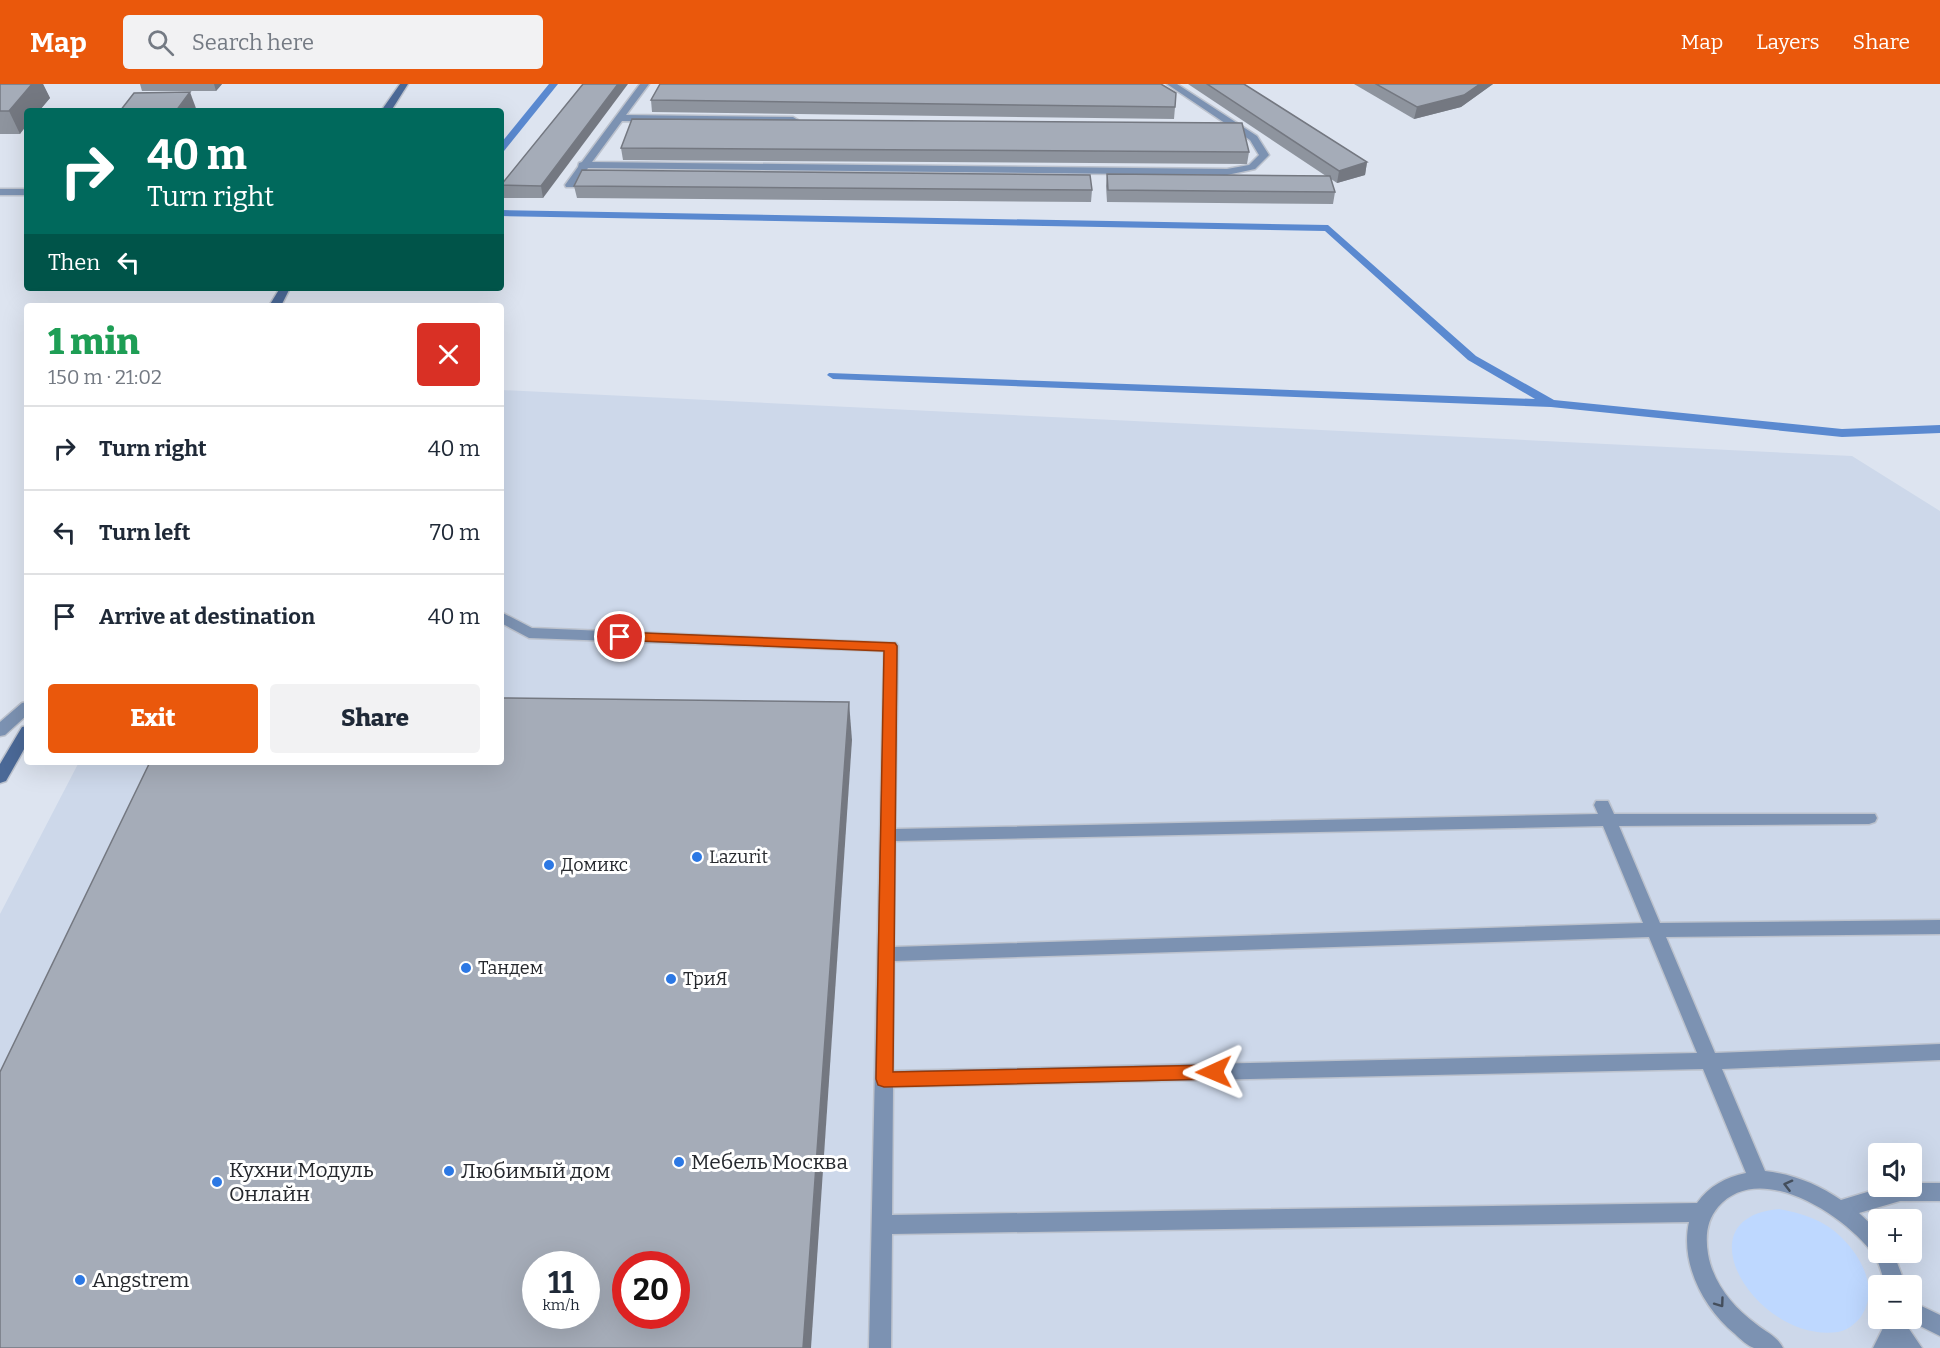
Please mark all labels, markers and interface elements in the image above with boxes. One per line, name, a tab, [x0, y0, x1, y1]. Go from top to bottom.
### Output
search box	[123, 15, 543, 69]
text: Map	[30, 26, 87, 59]
icon: search	[144, 26, 177, 59]
text: Search here	[192, 29, 314, 56]
text: Map	[1681, 29, 1723, 55]
text: Layers	[1756, 29, 1820, 55]
text: Share	[1853, 29, 1910, 55]
text: 40 m	[147, 130, 247, 180]
icon: right	[48, 132, 126, 210]
text: Turn right	[147, 181, 274, 213]
icon: left	[112, 246, 145, 279]
text: Then	[48, 249, 100, 276]
text: 1 min	[48, 320, 140, 364]
button: close	[417, 323, 480, 386]
text: 150 m · 21:02	[48, 365, 162, 389]
icon: right	[48, 432, 81, 465]
text: Turn right	[99, 435, 207, 462]
text: 40 m	[428, 435, 480, 462]
icon: left	[48, 516, 81, 549]
text: Turn left	[99, 519, 191, 546]
text: 70 m	[430, 519, 480, 546]
icon: arrive	[48, 600, 81, 633]
text: Arrive at destination	[99, 603, 315, 630]
text: 40 m	[428, 603, 480, 630]
pin	[594, 611, 645, 662]
icon: arrive	[603, 620, 636, 653]
button: Exit	[48, 684, 258, 753]
button: Share	[270, 684, 480, 753]
place label: Lazurit	[709, 846, 768, 868]
marker: Lazurit	[690, 850, 704, 864]
place label: Домикс	[561, 854, 628, 876]
marker: Домикс	[542, 858, 556, 872]
place label: Тандем	[478, 957, 543, 979]
marker: Тандем	[459, 961, 473, 975]
place label: ТриЯ	[683, 968, 728, 990]
marker: ТриЯ	[664, 972, 678, 986]
position arrow	[1182, 1040, 1246, 1104]
map controls	[1868, 1143, 1922, 1329]
button: sound	[1868, 1143, 1922, 1197]
place label: Мебель Москва	[691, 1149, 848, 1175]
marker: Мебель Москва	[672, 1155, 686, 1169]
place label: Кухни Модуль Онлайн	[229, 1157, 374, 1207]
place label: Любимый дом	[461, 1158, 610, 1184]
marker: Любимый дом	[442, 1164, 456, 1178]
marker: Кухни Модуль Онлайн	[210, 1175, 224, 1189]
one-way arrow	[1783, 1179, 1793, 1192]
button: +	[1868, 1209, 1922, 1263]
speed limit sign: 20	[612, 1251, 690, 1329]
text: 11	[548, 1265, 574, 1301]
place label: Angstrem	[92, 1267, 189, 1293]
marker: Angstrem	[73, 1273, 87, 1287]
button: −	[1868, 1275, 1922, 1329]
text: km/h	[542, 1296, 580, 1314]
one-way arrow	[1713, 1297, 1724, 1308]

